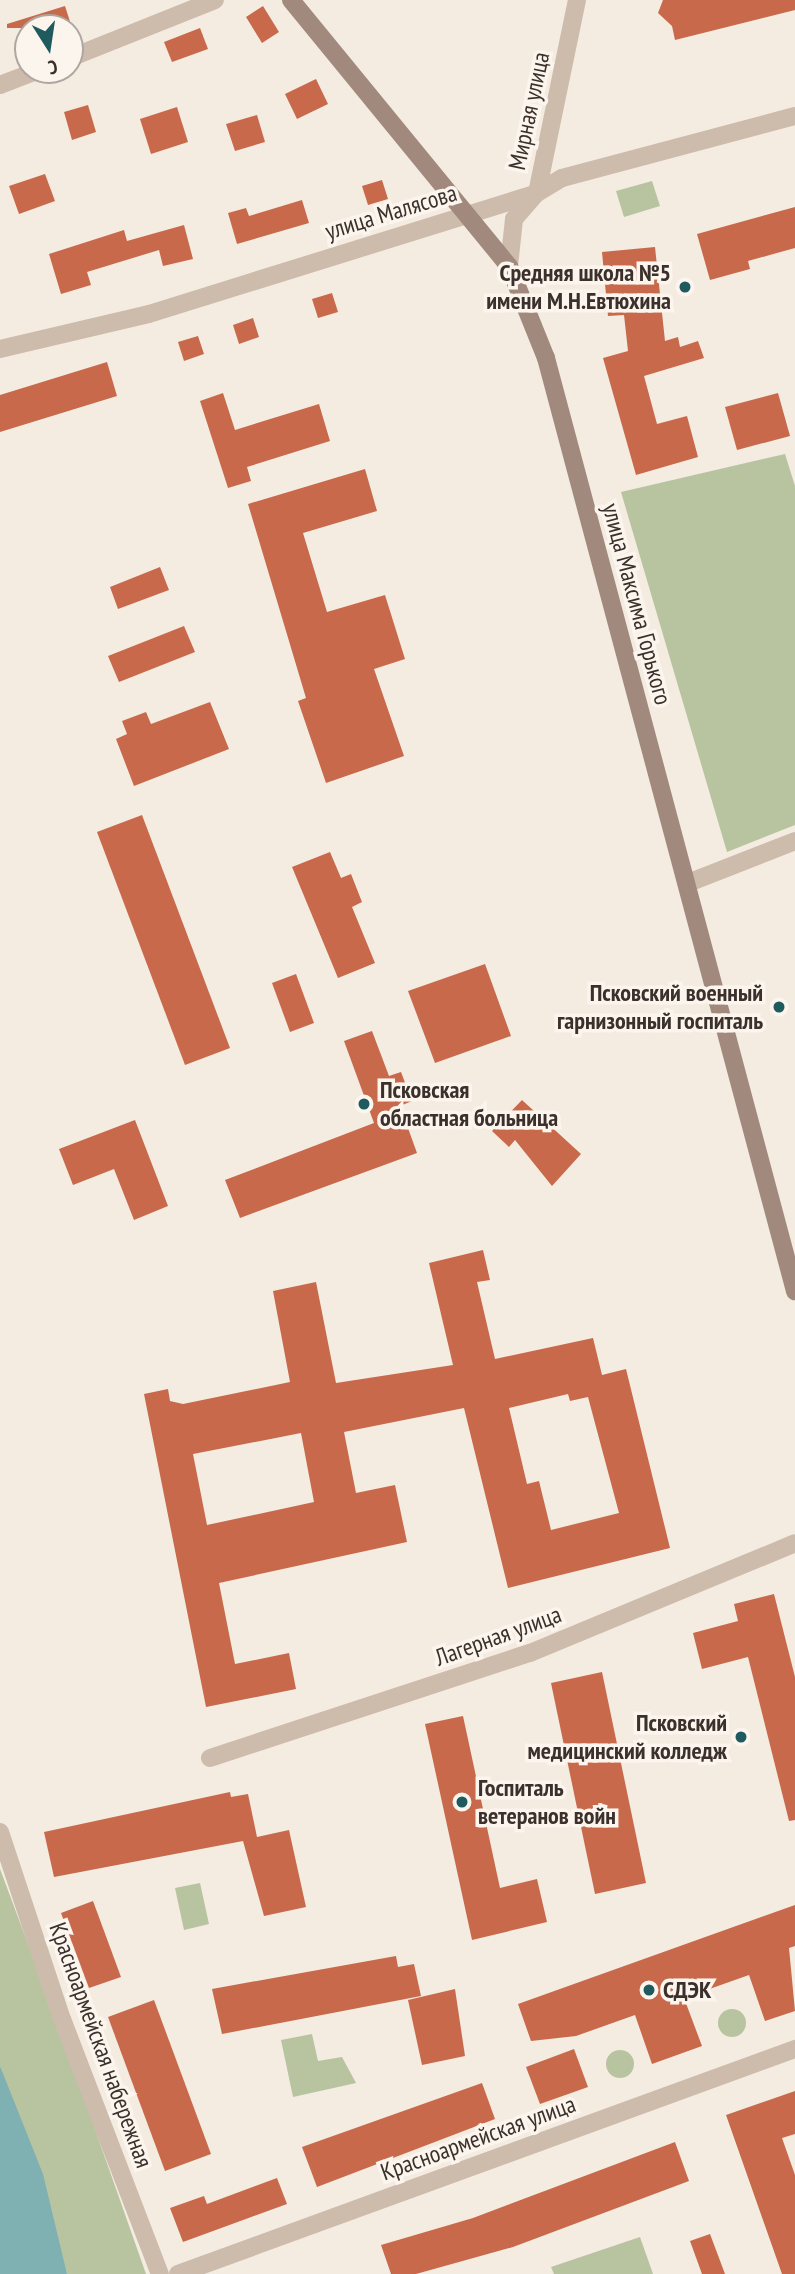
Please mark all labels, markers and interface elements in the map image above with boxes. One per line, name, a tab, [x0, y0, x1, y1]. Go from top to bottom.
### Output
north arrow	[14, 14, 84, 84]
street label: Мирная улица	[502, 49, 556, 173]
text: С	[46, 55, 60, 80]
street label: улица Малясова	[322, 178, 460, 246]
place label: Средняя школа №5 имени М.Н.Евтюхина	[486, 259, 671, 315]
marker: Средняя школа №5 имени М.Н.Евтюхина	[677, 279, 693, 295]
street label: улица Максима Горького	[596, 500, 678, 708]
place label: Псковский военный гарнизонный госпиталь	[557, 979, 763, 1035]
marker: Псковский военный гарнизонный госпиталь	[769, 997, 789, 1017]
place label: Псковская областная больница	[380, 1076, 558, 1132]
marker: Псковская областная больница	[354, 1094, 374, 1114]
street label: Лагерная улица	[431, 1600, 565, 1672]
place label: Псковский медицинский колледж	[527, 1709, 727, 1765]
marker: Псковский медицинский колледж	[733, 1729, 749, 1745]
place label: Госпиталь ветеранов войн	[478, 1774, 616, 1830]
marker: Госпиталь ветеранов войн	[452, 1792, 472, 1812]
street label: Красноармейская набережная	[43, 1919, 159, 2171]
place label: СДЭК	[663, 1976, 712, 2004]
marker: СДЭК	[641, 1982, 657, 1998]
street label: Красноармейская улица	[377, 2089, 579, 2187]

